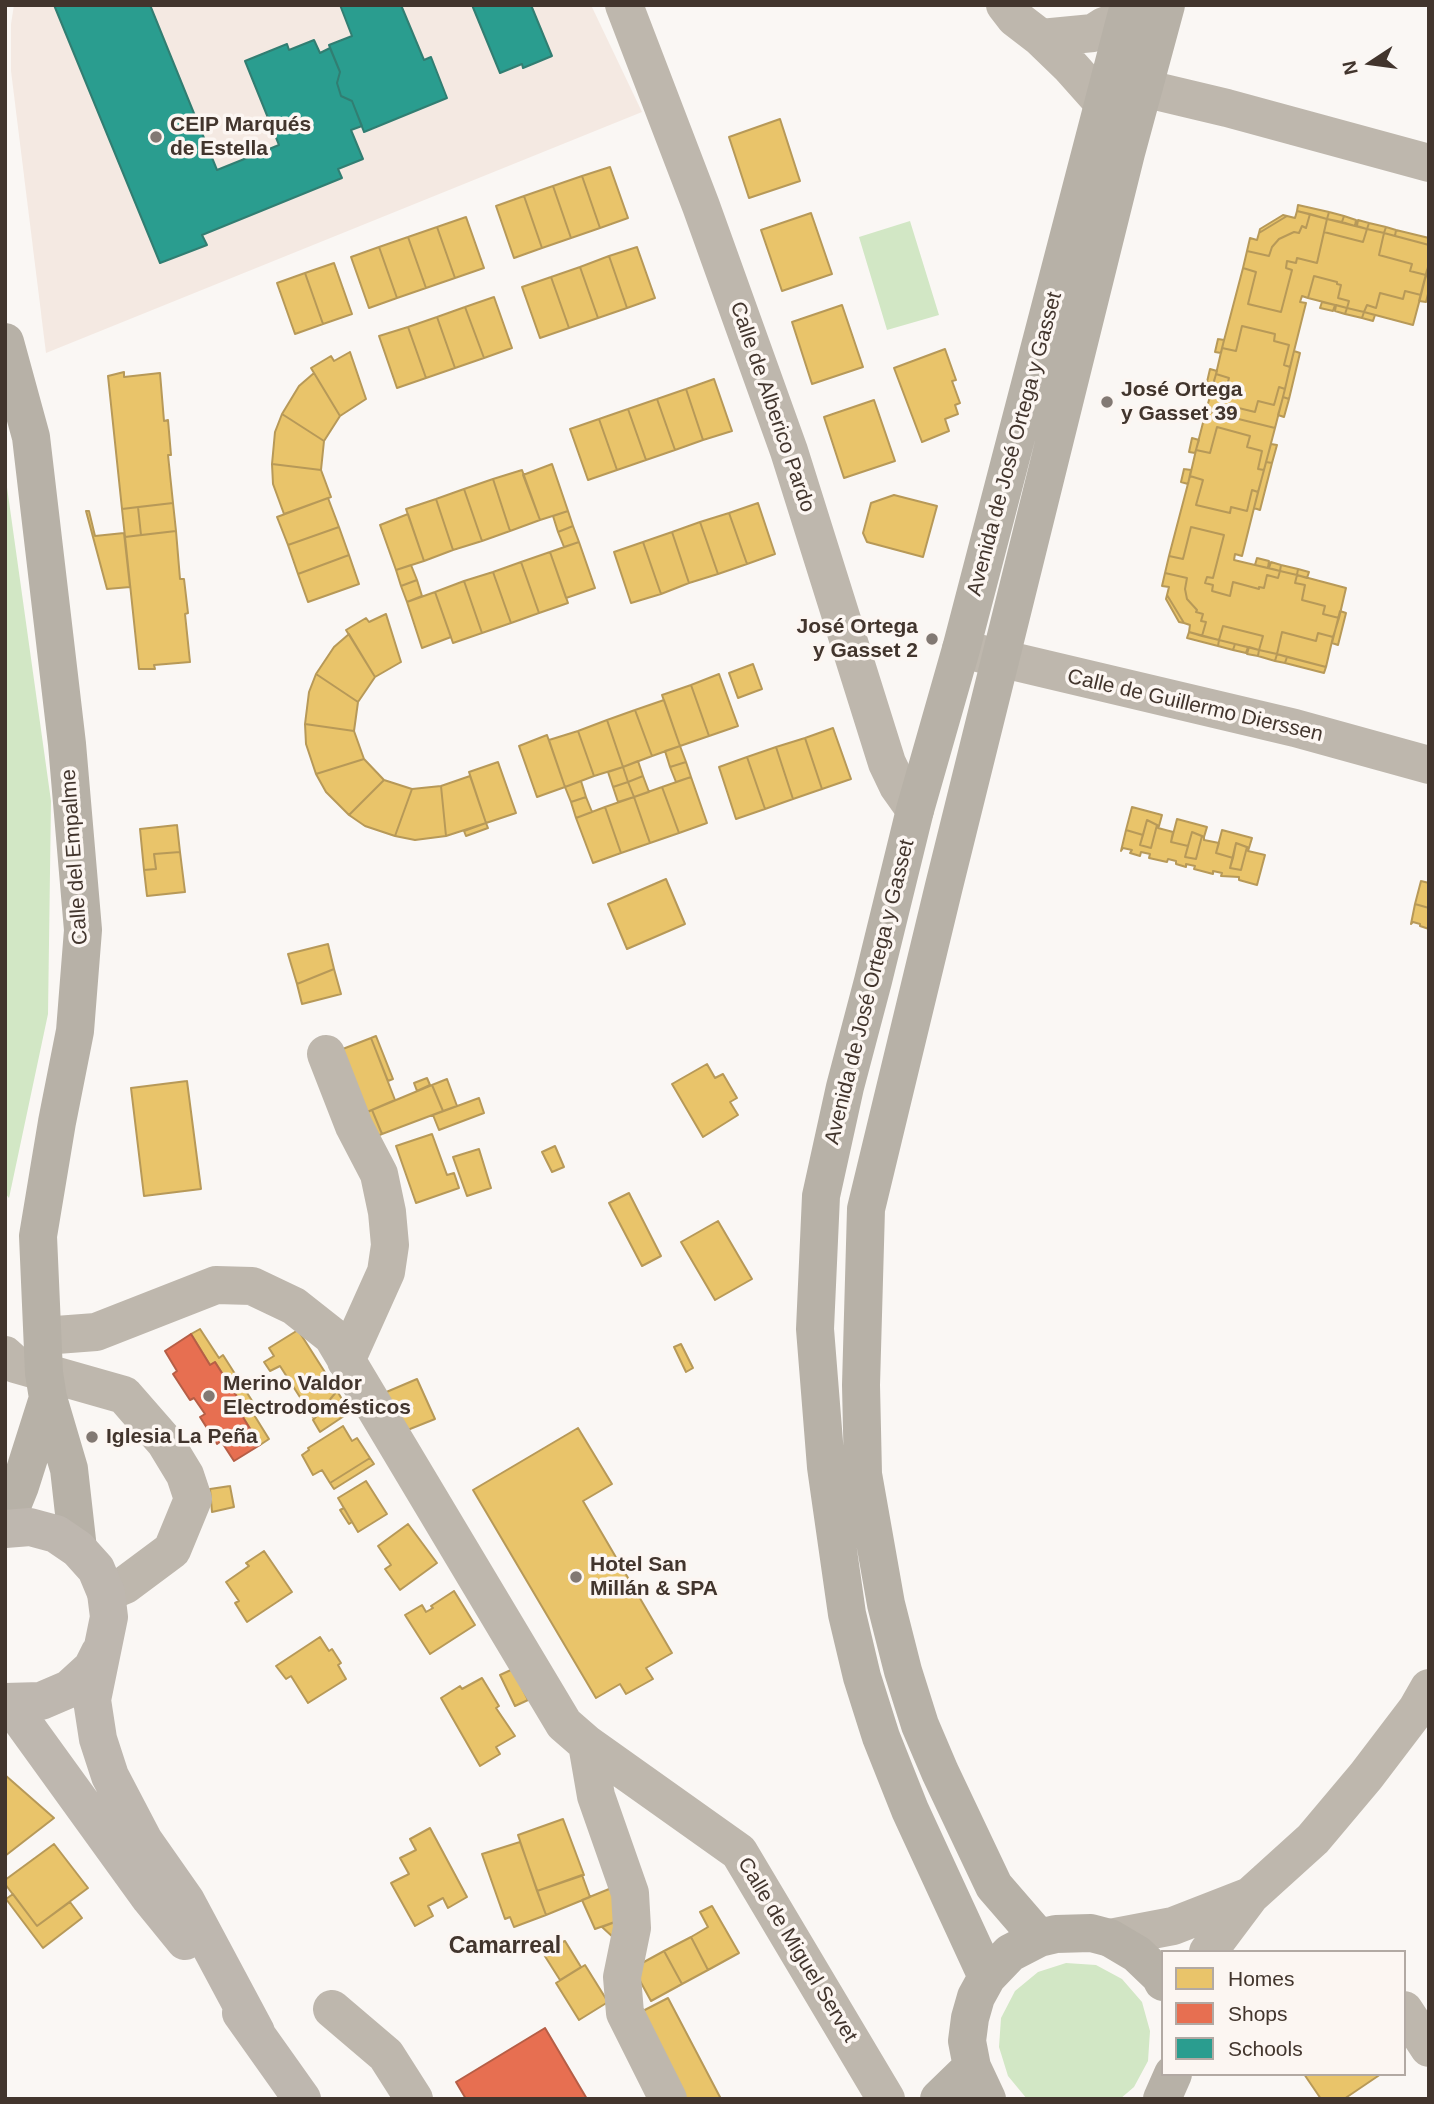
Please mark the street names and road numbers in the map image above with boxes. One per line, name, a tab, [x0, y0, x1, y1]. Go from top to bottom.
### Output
street label: Avenida de José Ortega y Gasset	[962, 289, 1068, 599]
street label: Calle de Alberico Pardo	[724, 299, 820, 515]
street label: Calle de Guillermo Dierssen	[1065, 664, 1325, 748]
street label: Calle del Empalme	[56, 768, 94, 946]
street label: Avenida de José Ortega y Gasset	[820, 837, 920, 1147]
street label: Calle de Miguel Servet	[732, 1853, 862, 2047]

